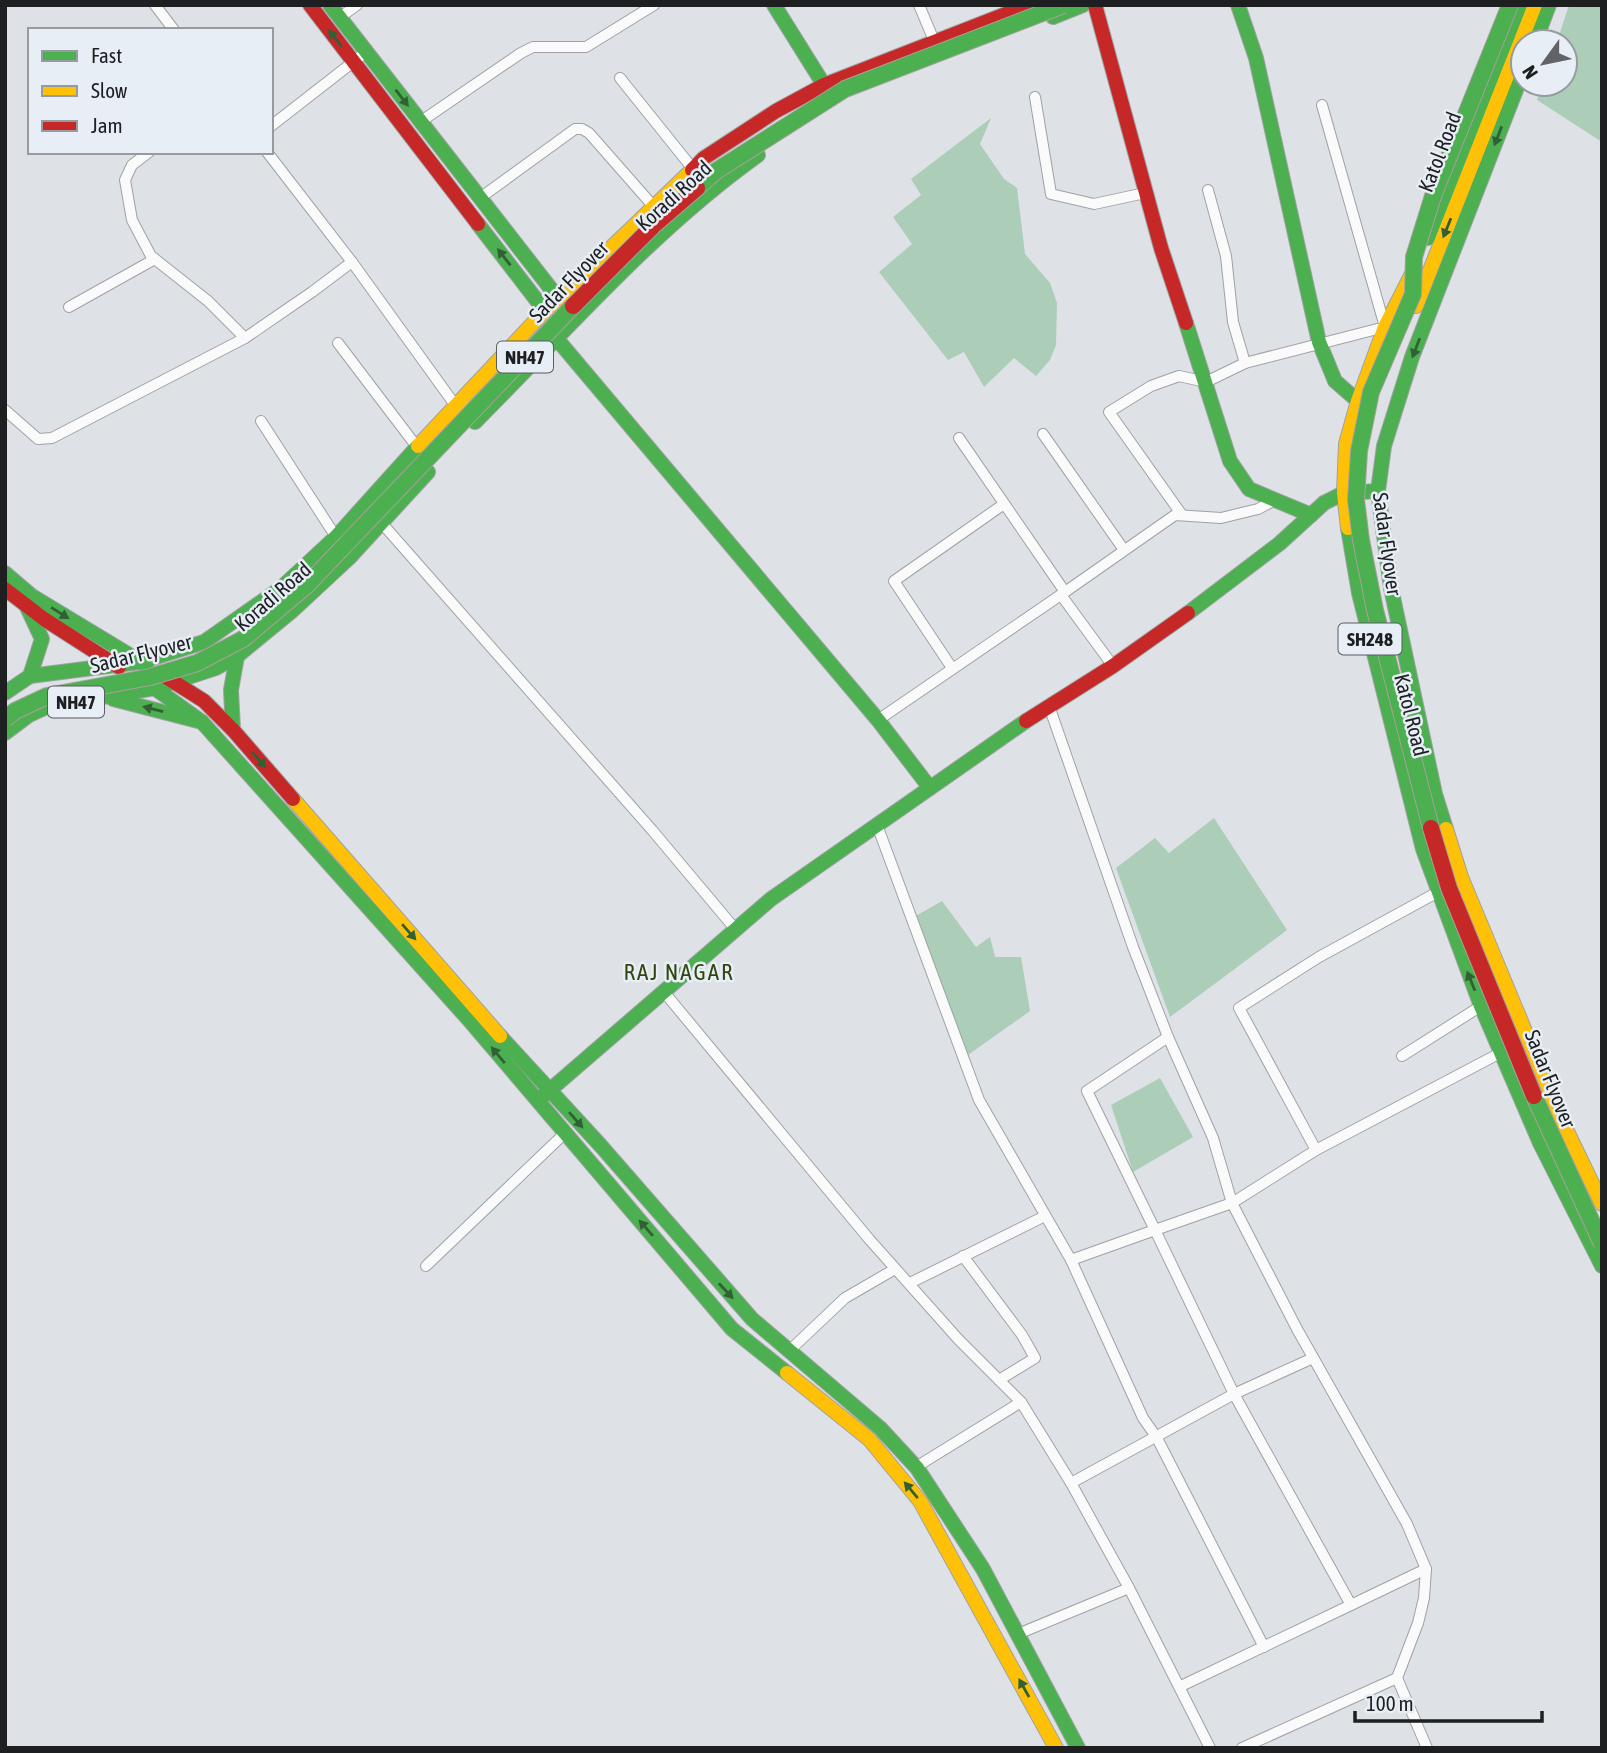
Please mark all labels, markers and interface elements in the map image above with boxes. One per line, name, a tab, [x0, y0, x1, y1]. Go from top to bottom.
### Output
legend	[28, 28, 273, 154]
north arrow	[1509, 28, 1579, 98]
one-way arrow	[327, 29, 342, 47]
text: Fast	[91, 43, 122, 67]
text: N	[1517, 62, 1542, 83]
text: Slow	[91, 78, 128, 102]
one-way arrow	[394, 89, 408, 107]
street label: Katol Road	[1413, 108, 1465, 195]
text: Jam	[91, 113, 123, 137]
one-way arrow	[1492, 125, 1503, 146]
street label: Koradi Road	[631, 155, 716, 235]
one-way arrow	[1441, 218, 1452, 239]
street label: Sadar Flyover	[524, 235, 613, 327]
one-way arrow	[496, 248, 511, 266]
one-way arrow	[1410, 337, 1421, 358]
road number: NH47	[497, 342, 553, 372]
street label: Sadar Flyover	[1369, 491, 1407, 598]
street label: Koradi Road	[229, 557, 315, 636]
one-way arrow	[51, 606, 70, 619]
road number: SH248	[1338, 624, 1402, 654]
street label: Sadar Flyover	[88, 629, 195, 677]
street label: Katol Road	[1390, 671, 1434, 758]
road number: NH47	[48, 687, 104, 718]
one-way arrow	[142, 703, 164, 714]
one-way arrow	[251, 751, 267, 769]
one-way arrow	[401, 923, 416, 940]
district label: RAJ NAGAR	[623, 959, 735, 985]
one-way arrow	[1466, 971, 1477, 992]
street label: Sadar Flyover	[1520, 1026, 1582, 1132]
one-way arrow	[491, 1047, 506, 1065]
one-way arrow	[568, 1111, 584, 1128]
one-way arrow	[638, 1219, 654, 1237]
one-way arrow	[718, 1282, 734, 1300]
one-way arrow	[904, 1482, 919, 1499]
one-way arrow	[1018, 1678, 1030, 1698]
scale bar	[1355, 1680, 1542, 1724]
text: 100 m	[1366, 1691, 1414, 1715]

